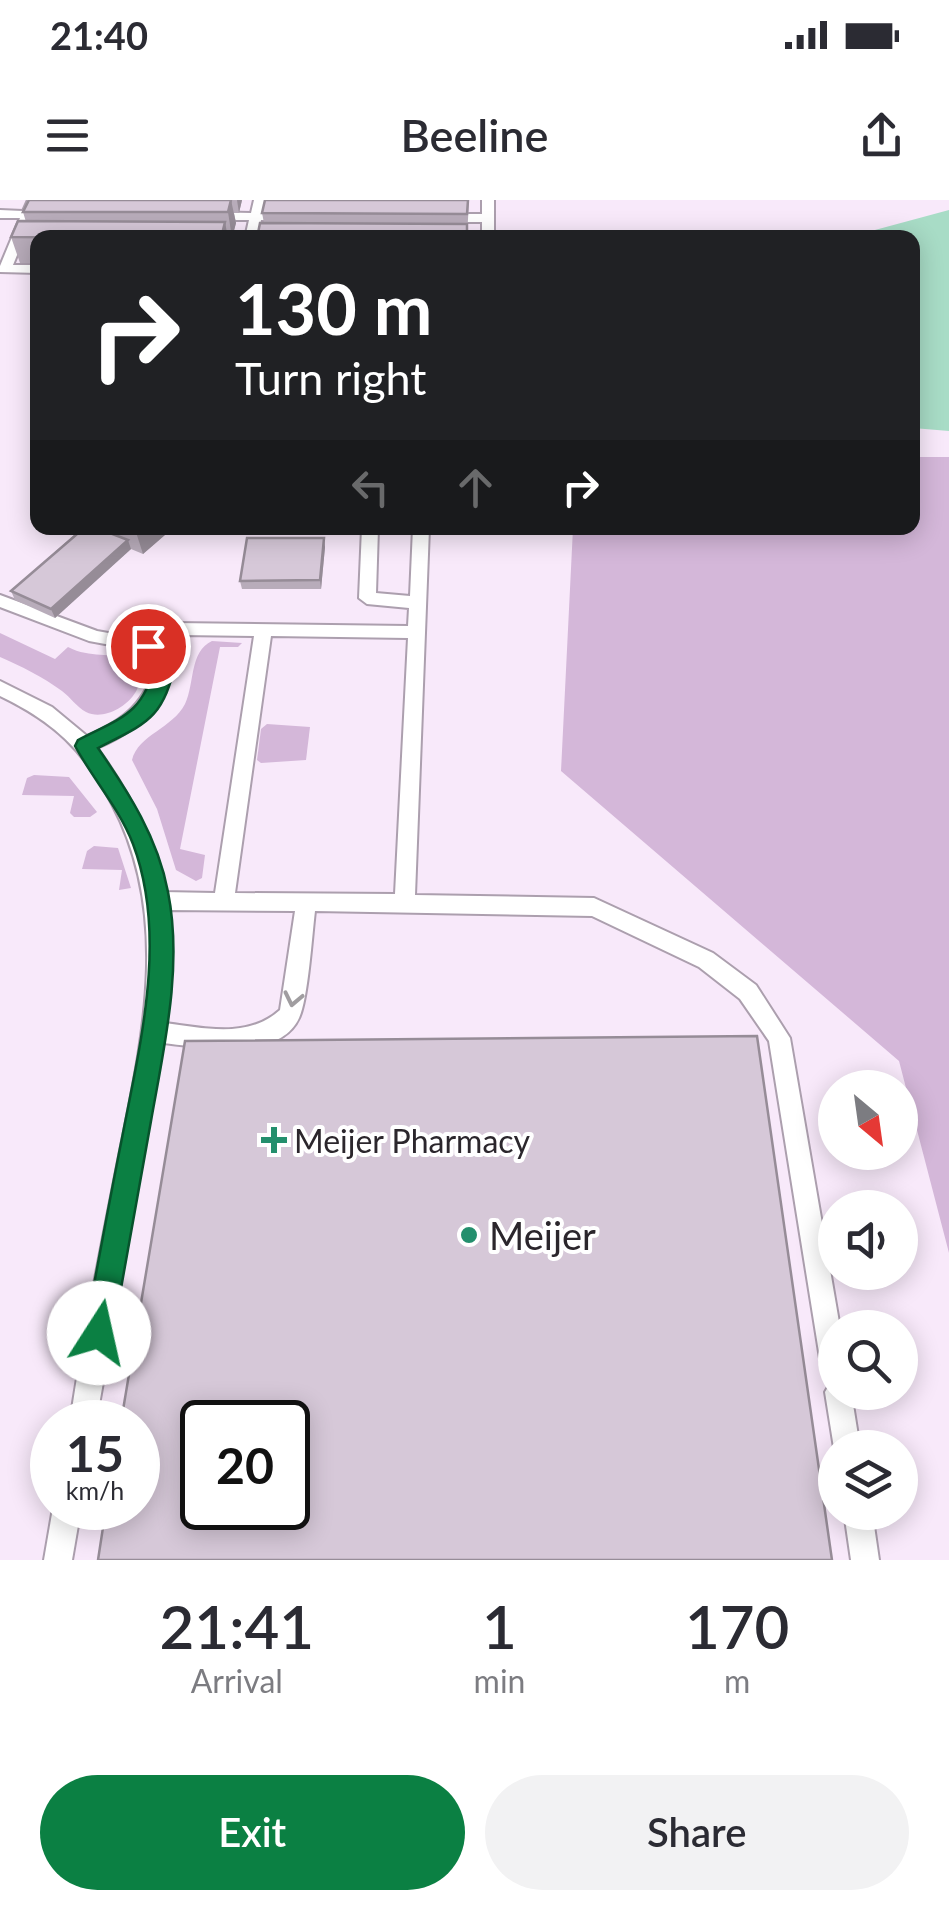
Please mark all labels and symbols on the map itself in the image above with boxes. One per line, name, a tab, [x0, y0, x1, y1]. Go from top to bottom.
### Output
pin	[106, 604, 191, 689]
one-way arrow	[284, 990, 305, 1007]
north arrow	[818, 1070, 918, 1170]
place label: Meijer Pharmacy	[294, 1121, 531, 1160]
marker: Meijer Pharmacy	[263, 1129, 285, 1151]
place label: Meijer	[489, 1212, 596, 1258]
marker: Meijer	[458, 1224, 480, 1246]
position arrow	[47, 1281, 151, 1385]
speed limit sign: 20	[180, 1400, 310, 1530]

